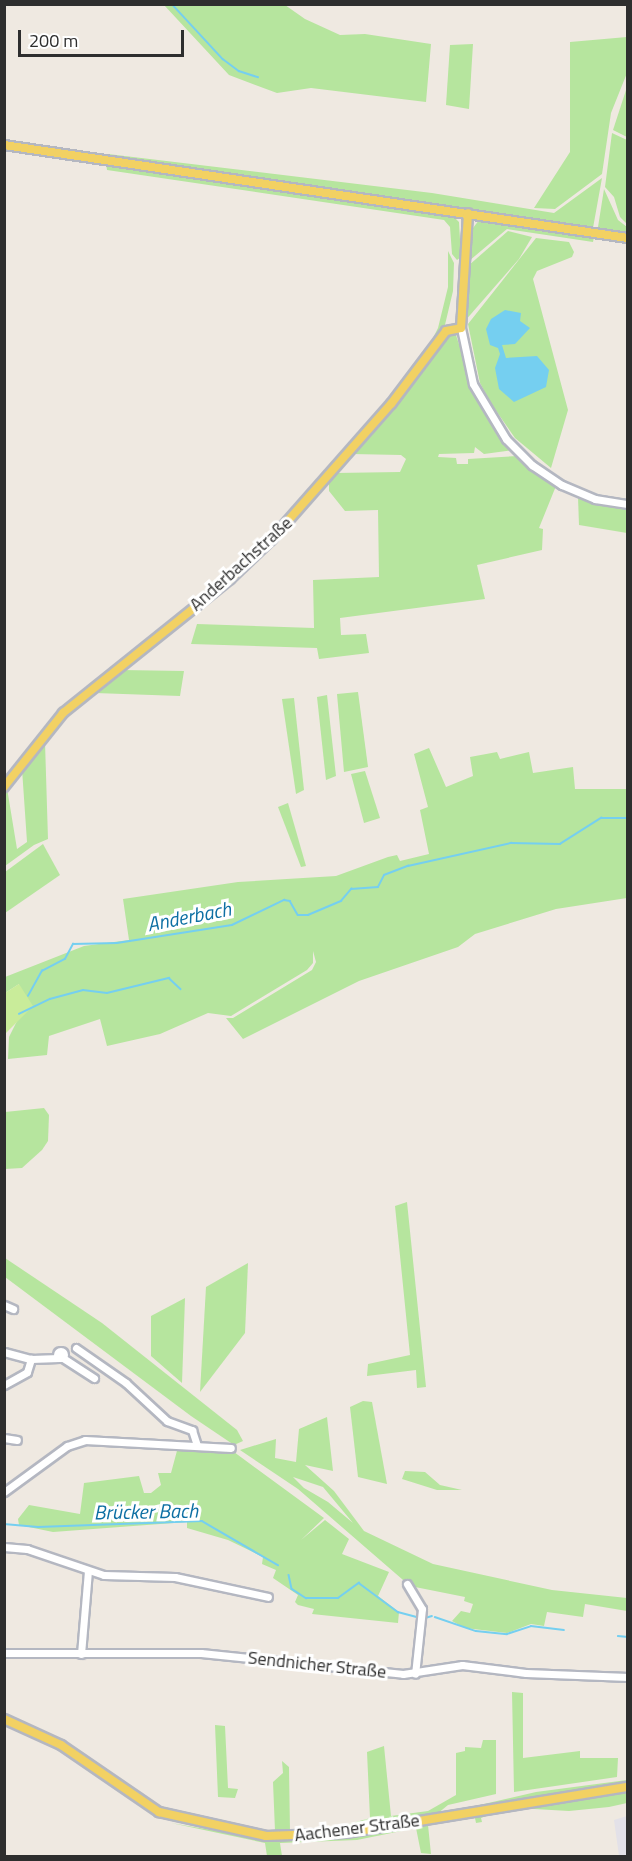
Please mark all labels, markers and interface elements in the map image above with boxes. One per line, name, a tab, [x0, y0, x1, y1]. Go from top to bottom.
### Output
scale bar	[21, 18, 188, 56]
text: 200 m	[29, 27, 78, 54]
street label: Anderbachstraße	[185, 512, 297, 616]
water label: Anderbach	[145, 896, 233, 936]
water label: Brücker Bach	[94, 1498, 198, 1524]
street label: Sendnicher Straße	[247, 1647, 387, 1683]
street label: Aachener Straße	[293, 1810, 421, 1846]

